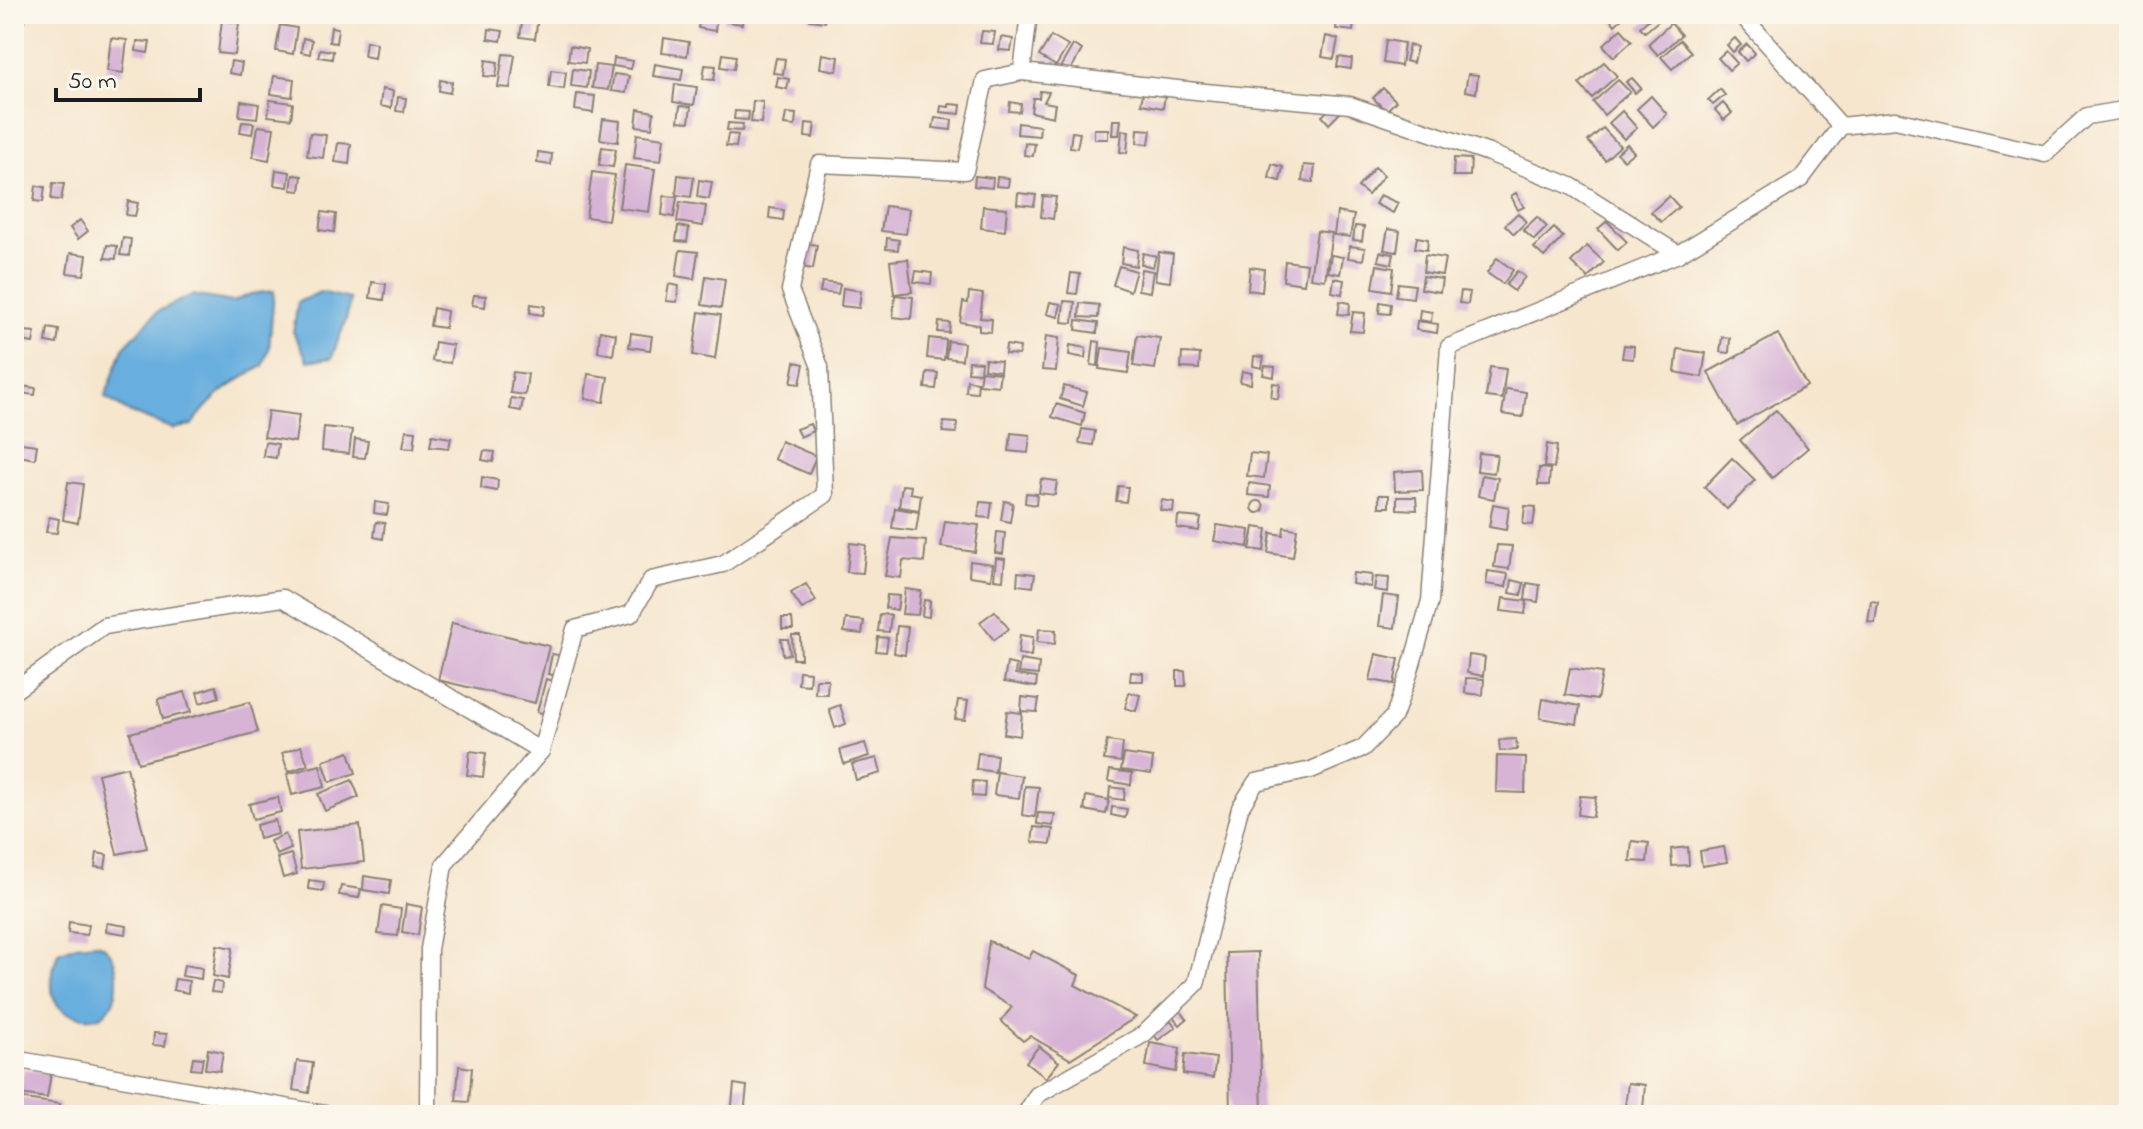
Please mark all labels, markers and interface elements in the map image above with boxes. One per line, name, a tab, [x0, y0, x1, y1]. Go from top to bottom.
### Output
scale bar	[56, 52, 200, 102]
text: 50 m	[68, 65, 117, 100]

